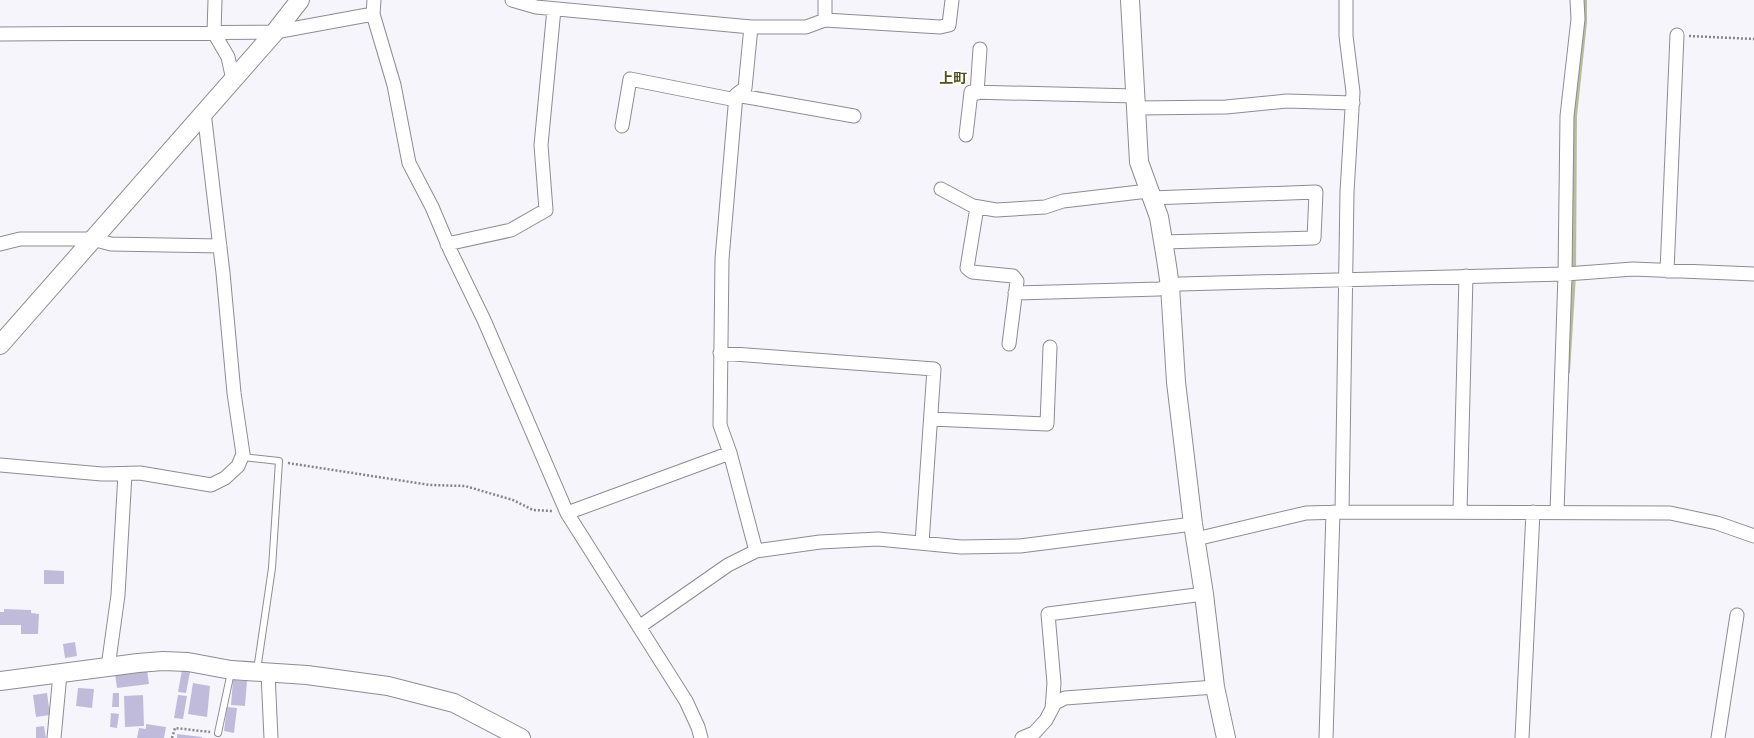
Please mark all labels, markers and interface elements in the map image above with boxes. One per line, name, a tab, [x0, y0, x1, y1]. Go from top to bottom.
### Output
district label: 上町	[939, 70, 967, 86]

